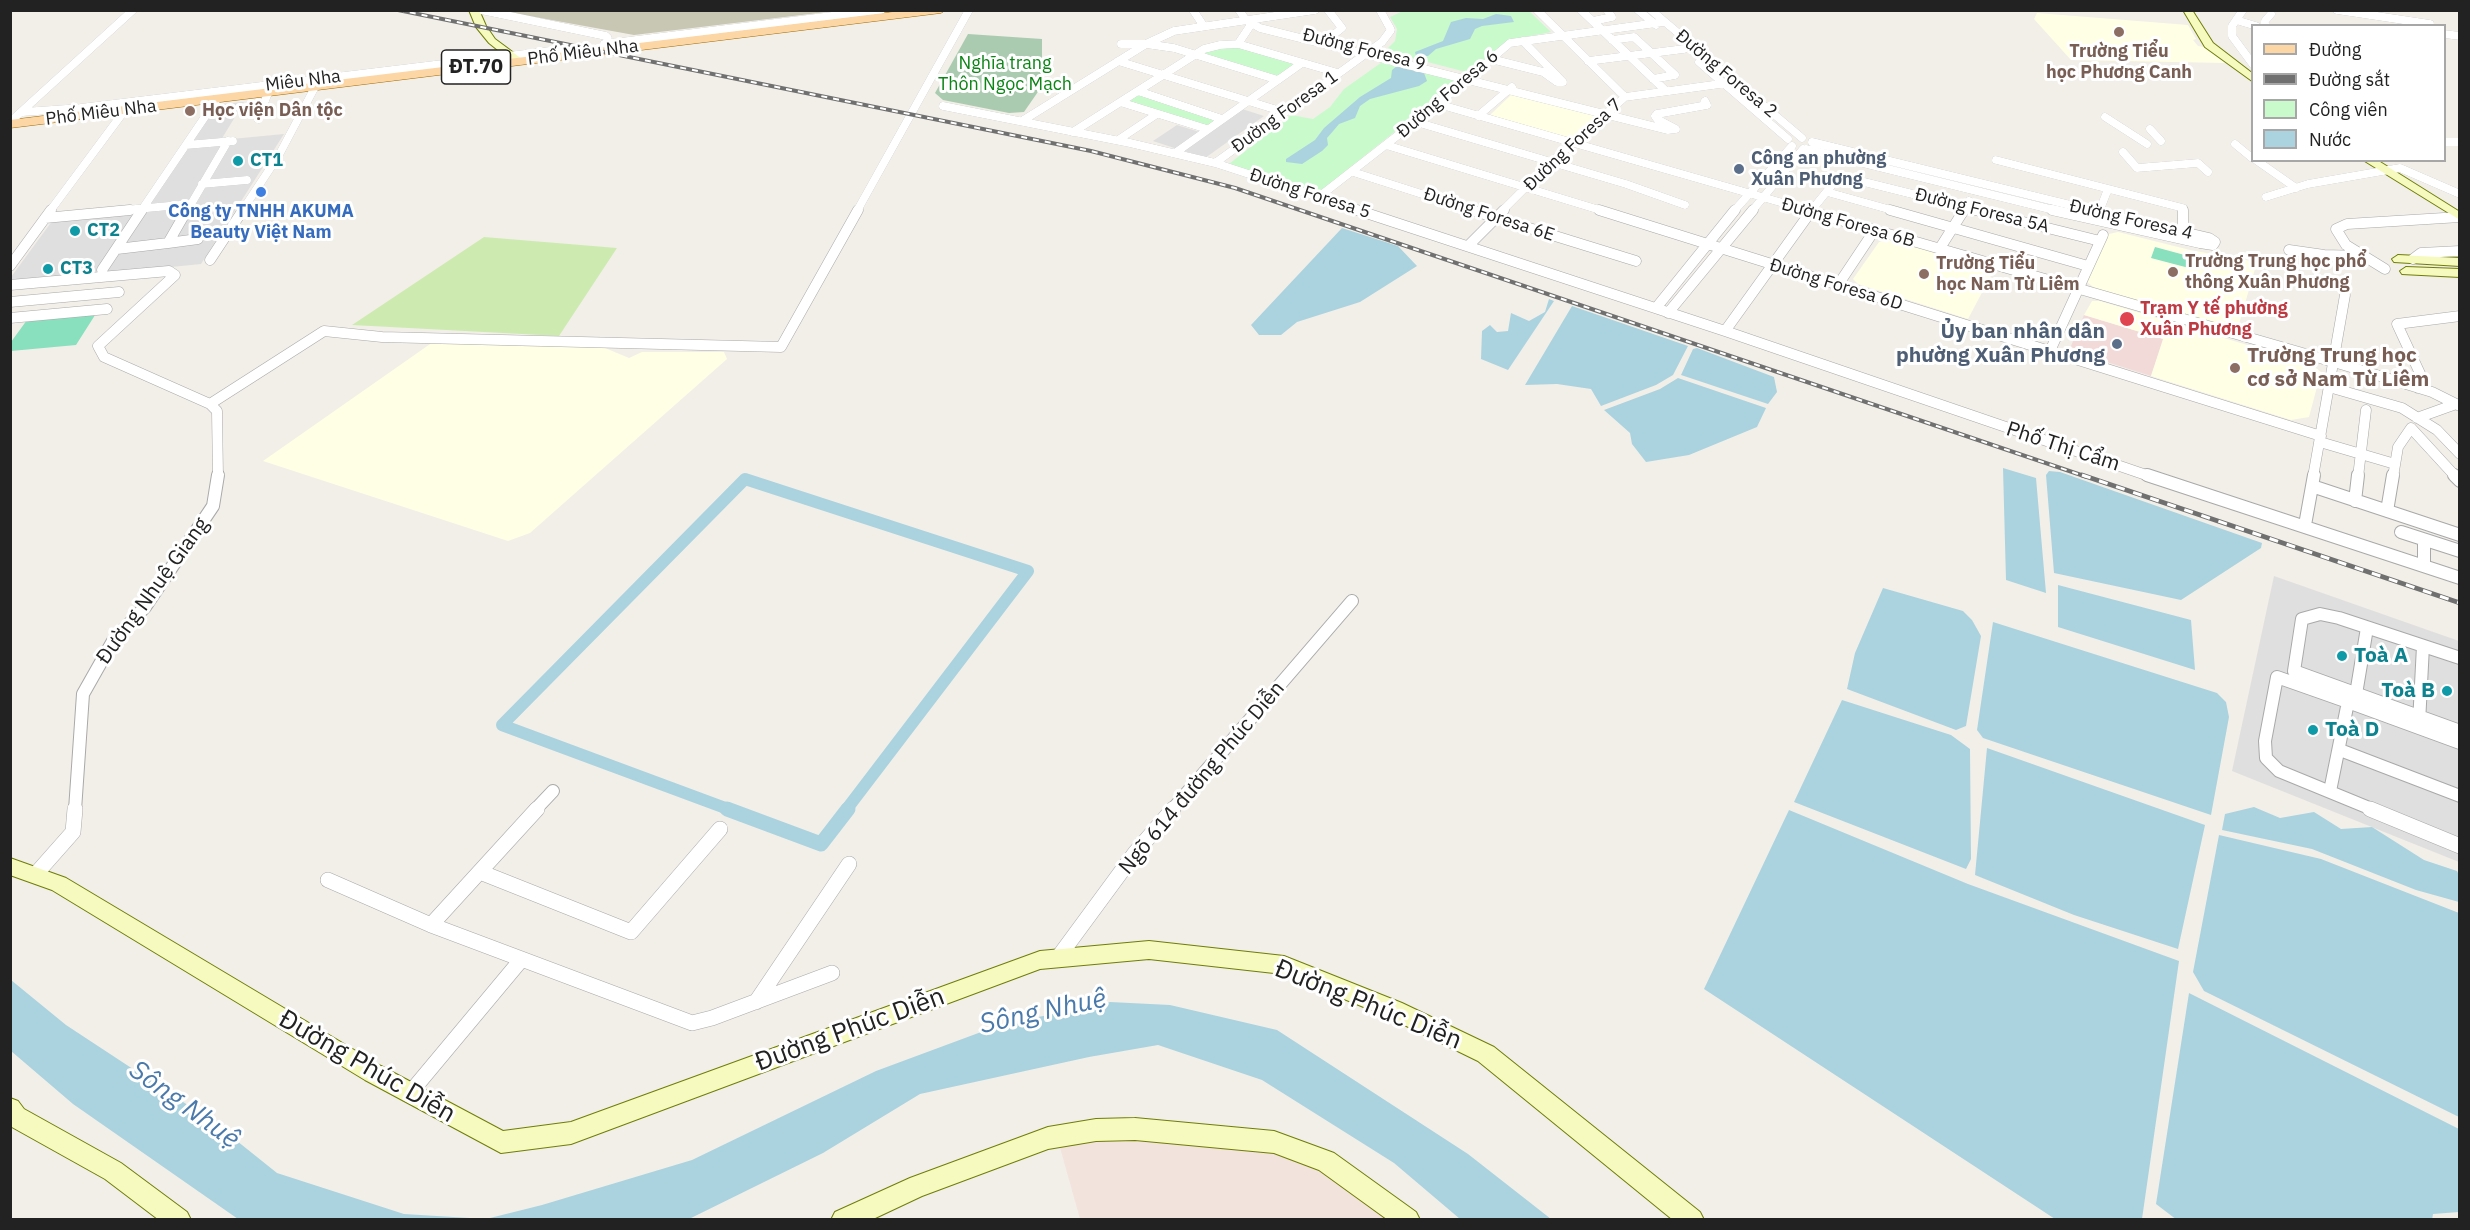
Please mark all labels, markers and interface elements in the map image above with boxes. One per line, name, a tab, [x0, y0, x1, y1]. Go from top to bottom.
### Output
street label: Đường Foresa 9	[1300, 24, 1428, 76]
legend	[2251, 24, 2446, 162]
street label: Đường Foresa 2	[1671, 25, 1781, 123]
marker: Trường Tiểu học Phương Canh	[2112, 25, 2126, 39]
street label: Phố Miêu Nha	[526, 35, 640, 71]
text: Đường	[2309, 38, 2361, 61]
place label: Trường Tiểu học Phương Canh	[2046, 41, 2192, 84]
street label: Đường Foresa 6	[1393, 45, 1503, 143]
road number: ĐT.70	[442, 50, 510, 84]
park label: Nghĩa trang Thôn Ngọc Mạch	[938, 53, 1072, 96]
street label: Miêu Nha	[264, 66, 342, 96]
street label: Đường Foresa 1	[1228, 66, 1342, 158]
text: Đường sắt	[2309, 68, 2390, 91]
street label: Đường Foresa 7	[1520, 94, 1626, 196]
street label: Phố Miêu Nha	[44, 95, 158, 131]
text: Công viên	[2309, 98, 2388, 121]
place label: Học viện Dân tộc	[202, 100, 343, 122]
marker: Học viện Dân tộc	[183, 104, 197, 118]
text: Nước	[2309, 128, 2351, 151]
place label: Công an phường Xuân Phương	[1751, 148, 1886, 190]
place label: CT1	[250, 150, 283, 172]
marker: CT1	[231, 154, 245, 168]
marker: Công an phường Xuân Phương	[1732, 162, 1746, 176]
street label: Đường Foresa 5	[1247, 164, 1373, 224]
street label: Đường Foresa 6E	[1421, 184, 1557, 246]
street label: Đường Foresa 5A	[1913, 184, 2051, 238]
marker: Công ty TNHH AKUMA Beauty Việt Nam	[254, 185, 268, 199]
street label: Đường Foresa 6B	[1779, 194, 1917, 252]
street label: Đường Foresa 4	[2067, 195, 2195, 245]
place label: Công ty TNHH AKUMA Beauty Việt Nam	[168, 201, 354, 244]
place label: CT2	[87, 220, 120, 242]
marker: CT2	[68, 224, 82, 238]
place label: Trường Trung học phổ thông Xuân Phương	[2185, 251, 2367, 294]
place label: Trường Tiểu học Nam Từ Liêm	[1936, 253, 2080, 296]
street label: Đường Foresa 6D	[1767, 254, 1905, 316]
place label: CT3	[60, 258, 93, 280]
marker: CT3	[41, 262, 55, 276]
marker: Trường Trung học phổ thông Xuân Phương	[2166, 265, 2180, 279]
marker: Trường Tiểu học Nam Từ Liêm	[1917, 267, 1931, 281]
place label: Trạm Y tế phường Xuân Phương	[2140, 298, 2288, 340]
marker: Trạm Y tế phường Xuân Phương	[2118, 310, 2136, 328]
place label: Ủy ban nhân dân phường Xuân Phương	[1896, 319, 2105, 369]
marker: Ủy ban nhân dân phường Xuân Phương	[2110, 337, 2124, 351]
place label: Trường Trung học cơ sở Nam Từ Liêm	[2247, 343, 2429, 393]
marker: Trường Trung học cơ sở Nam Từ Liêm	[2228, 361, 2242, 375]
street label: Phố Thị Cẩm	[2003, 417, 2123, 477]
street label: Đường Nhuệ Giang	[91, 513, 215, 669]
place label: Toà A	[2354, 643, 2408, 669]
marker: Toà A	[2335, 649, 2349, 663]
street label: Ngõ 614 đường Phúc Diễn	[1114, 676, 1290, 880]
place label: Toà B	[2381, 678, 2435, 704]
marker: Toà B	[2440, 684, 2454, 698]
place label: Toà D	[2325, 717, 2379, 743]
marker: Toà D	[2306, 723, 2320, 737]
street label: Đường Phúc Diễn	[1270, 953, 1466, 1057]
street label: Đường Phúc Diễn	[751, 981, 949, 1079]
water label: Sông Nhuệ	[977, 983, 1109, 1041]
street label: Đường Phúc Diễn	[273, 1004, 461, 1130]
water label: Sông Nhuệ	[123, 1054, 245, 1156]

